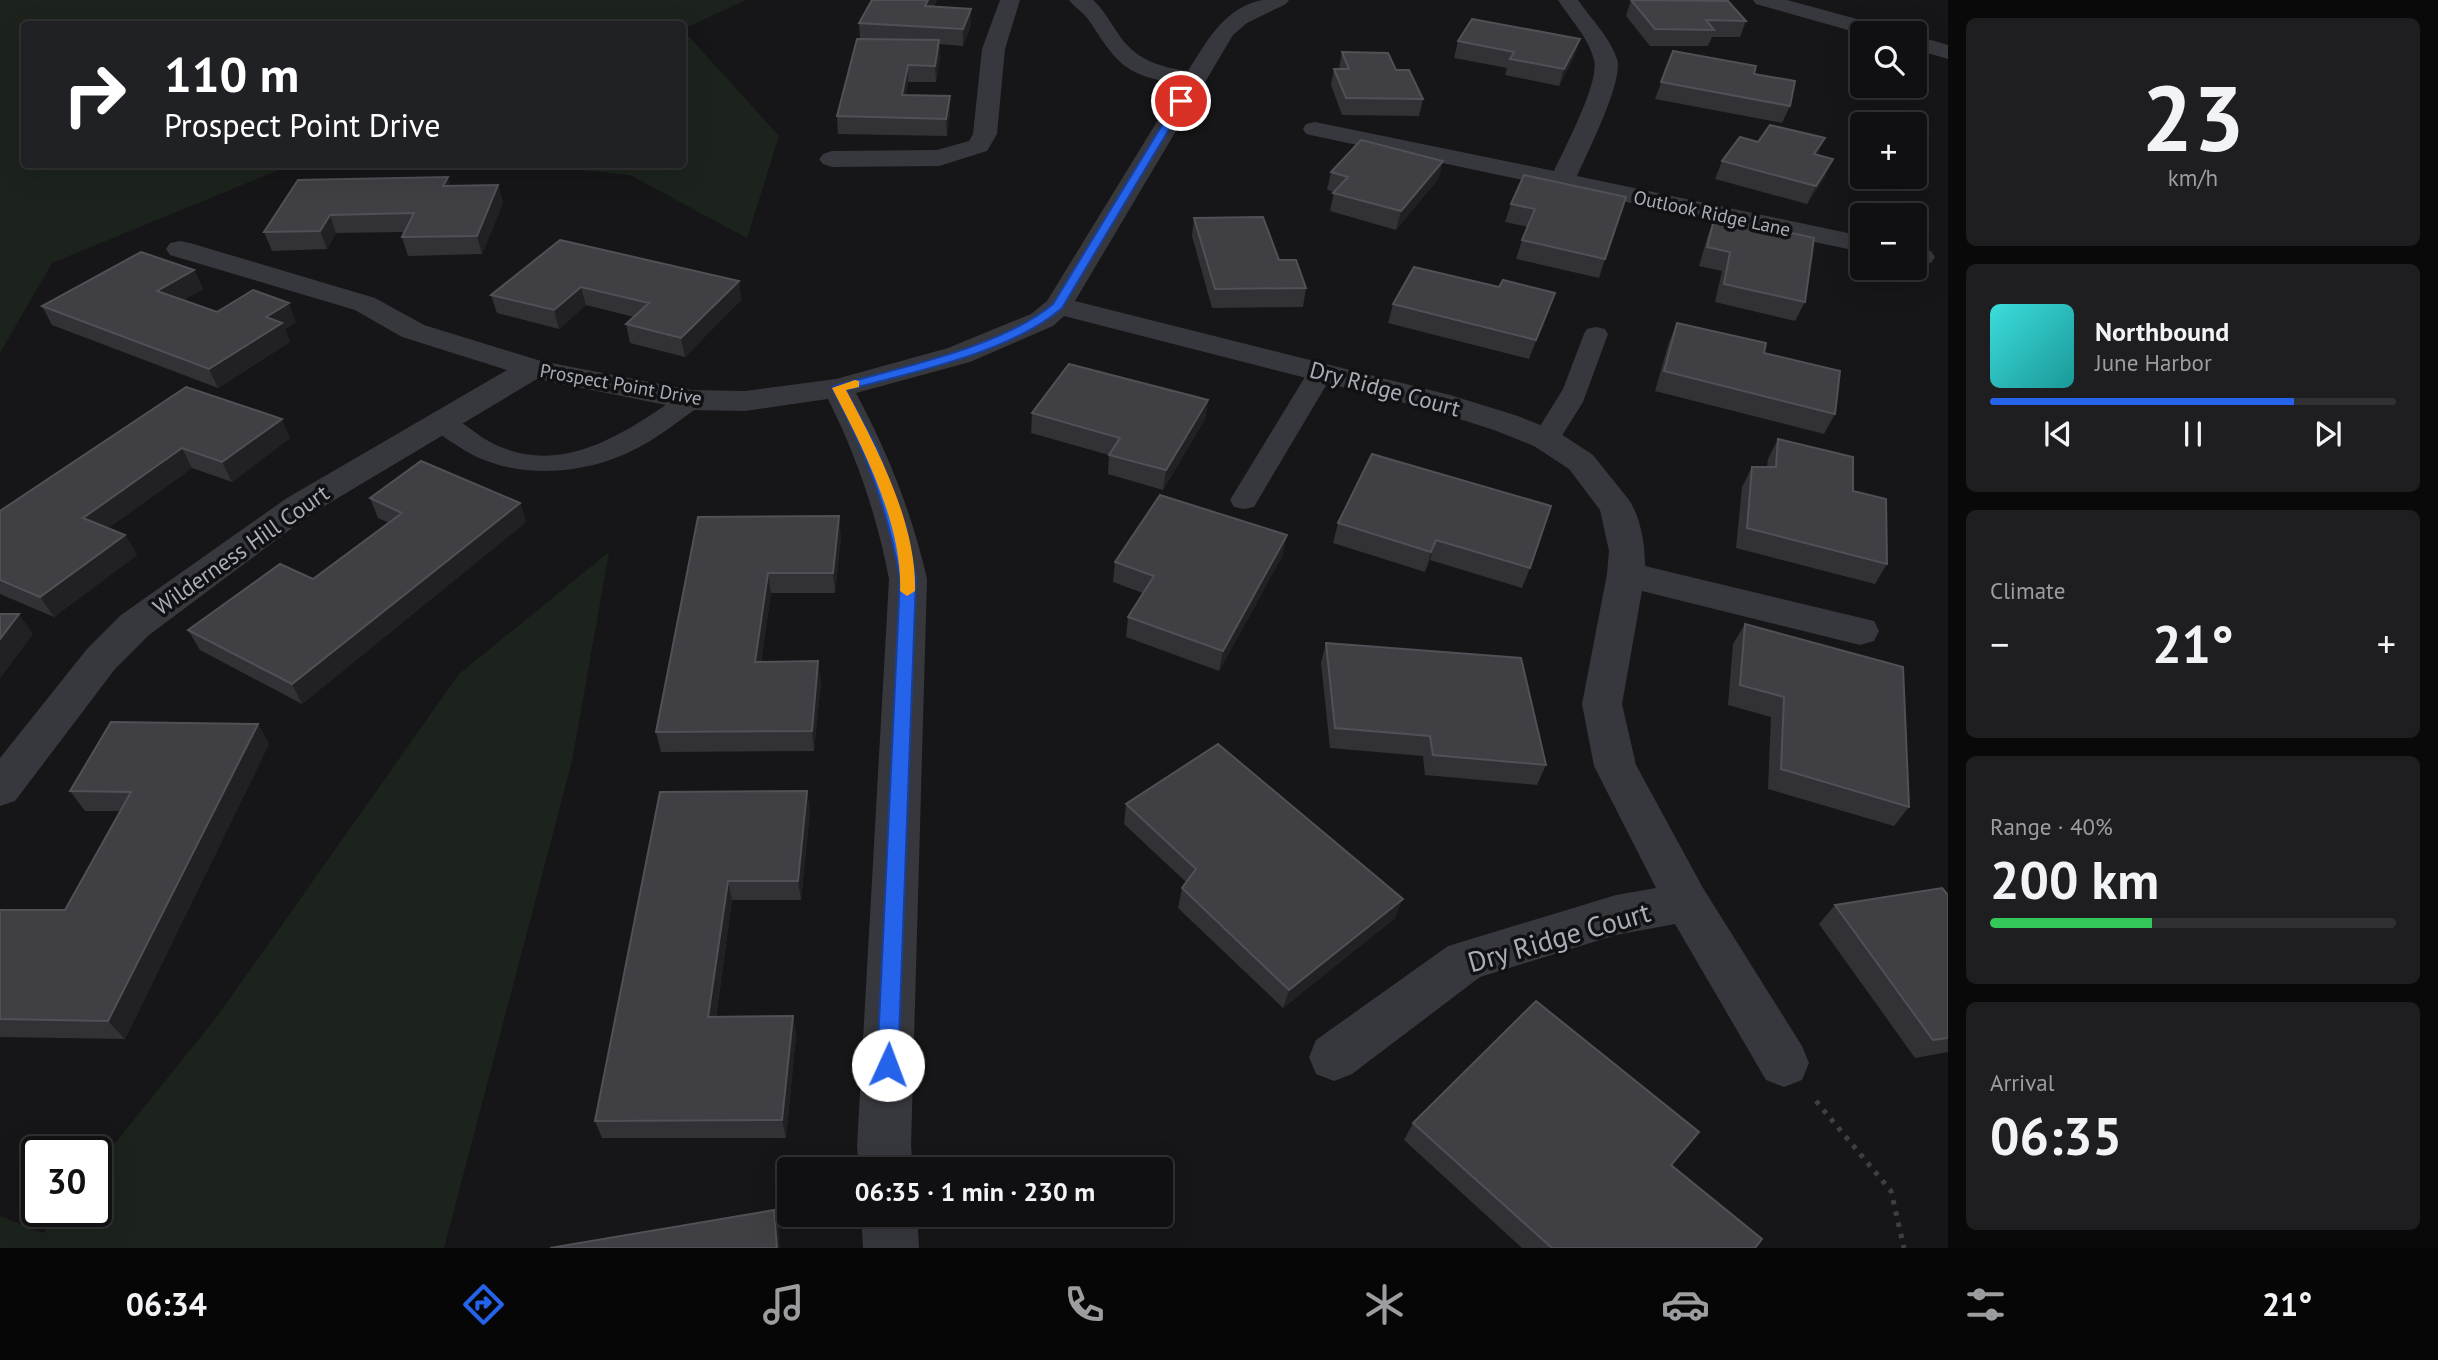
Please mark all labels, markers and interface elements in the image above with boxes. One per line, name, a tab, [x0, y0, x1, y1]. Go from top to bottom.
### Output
map controls	[1850, 21, 1927, 280]
button: search	[1850, 21, 1927, 98]
text: 110 m	[164, 42, 299, 106]
icon: right	[49, 49, 140, 140]
text: 23	[2141, 58, 2245, 176]
pin	[1151, 71, 1211, 131]
icon: arrive	[1162, 82, 1200, 120]
text: Prospect Point Drive	[164, 104, 440, 146]
button: +	[1850, 112, 1927, 189]
text: km/h	[2168, 163, 2218, 192]
street label: Outlook Ridge Lane	[1631, 185, 1793, 241]
button: −	[1850, 203, 1927, 280]
text: Northbound	[2095, 315, 2229, 348]
text: June Harbor	[2095, 348, 2212, 377]
street label: Dry Ridge Court	[1307, 354, 1464, 423]
street label: Prospect Point Drive	[538, 358, 704, 410]
icon: previous	[2039, 415, 2077, 453]
icon: pause	[2174, 415, 2212, 453]
icon: next	[2309, 415, 2347, 453]
street label: Wilderness Hill Court	[147, 478, 334, 621]
text: Climate	[1990, 576, 2065, 605]
text: 21°	[2152, 610, 2234, 677]
text: −	[1990, 619, 2009, 668]
text: +	[2377, 619, 2396, 668]
text: Range · 40%	[1990, 812, 2113, 841]
text: 200 km	[1990, 846, 2159, 913]
street label: Dry Ridge Court	[1463, 893, 1655, 980]
position arrow	[851, 1028, 925, 1102]
text: Arrival	[1990, 1068, 2054, 1097]
text: 06:35	[1990, 1102, 2122, 1169]
speed limit sign: 30	[21, 1136, 112, 1227]
text: 06:35 · 1 min · 230 m	[855, 1175, 1095, 1208]
icon: directions	[459, 1280, 508, 1329]
icon: music	[759, 1280, 808, 1329]
icon: phone	[1060, 1280, 1109, 1329]
icon: climate	[1360, 1280, 1409, 1329]
icon: car	[1661, 1280, 1710, 1329]
icon: filters	[1961, 1280, 2010, 1329]
text: 06:34	[126, 1283, 207, 1325]
text: 21°	[2262, 1283, 2312, 1325]

